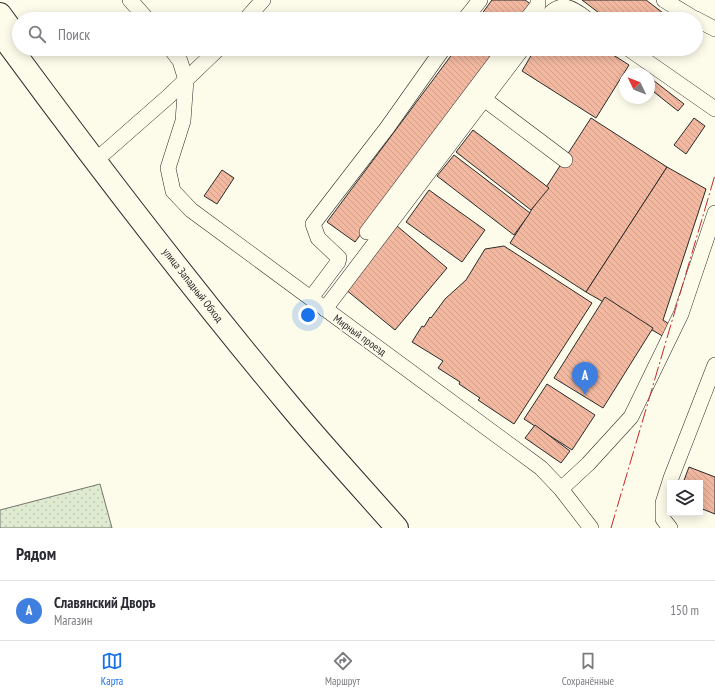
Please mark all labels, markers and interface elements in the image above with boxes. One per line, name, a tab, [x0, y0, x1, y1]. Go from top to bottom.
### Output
search box	[12, 12, 703, 56]
icon: search	[26, 23, 48, 45]
text: Поиск	[58, 25, 90, 44]
north arrow	[619, 68, 655, 104]
street label: улица Западный Обход	[160, 245, 226, 325]
your location	[298, 305, 318, 325]
street label: Мирный проезд	[331, 311, 389, 359]
pin: A	[572, 362, 598, 395]
map controls	[667, 480, 703, 516]
button: layers	[667, 480, 703, 516]
text: Рядом	[16, 543, 56, 565]
text: Cлавянский Дворъ	[54, 593, 156, 612]
text: A	[26, 602, 32, 619]
text: 150 m	[670, 602, 699, 619]
text: Магазин	[54, 612, 92, 629]
tab: Карта	[101, 650, 123, 688]
tab: Маршрут	[325, 650, 360, 688]
tab: Сохранённые	[562, 650, 614, 688]

